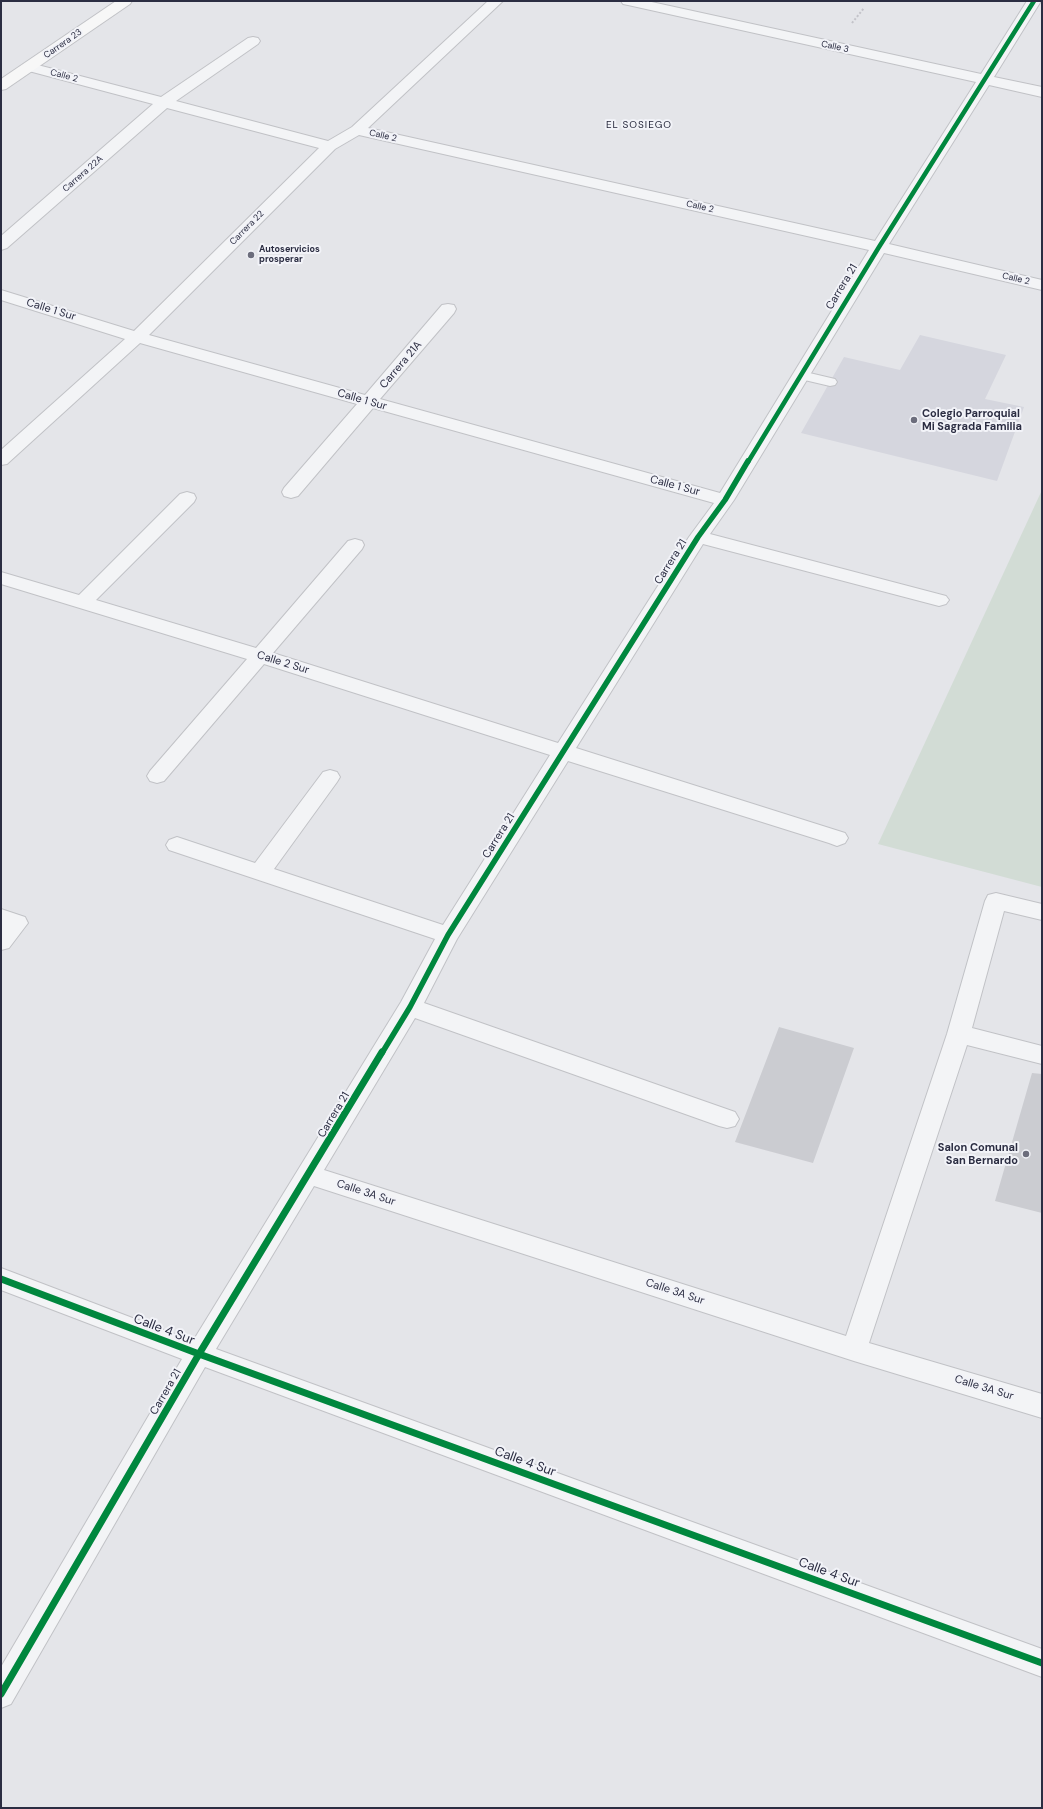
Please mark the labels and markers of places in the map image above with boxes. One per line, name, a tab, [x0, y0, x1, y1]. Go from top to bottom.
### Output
place label: Autoservicios prosperar	[259, 245, 320, 266]
marker: Autoservicios prosperar	[246, 250, 256, 260]
place label: Colegio Parroquial Mi Sagrada Familia	[922, 407, 1022, 433]
marker: Colegio Parroquial Mi Sagrada Familia	[909, 415, 919, 425]
place label: Salon Comunal San Bernardo	[938, 1141, 1018, 1167]
marker: Salon Comunal San Bernardo	[1021, 1149, 1031, 1159]

